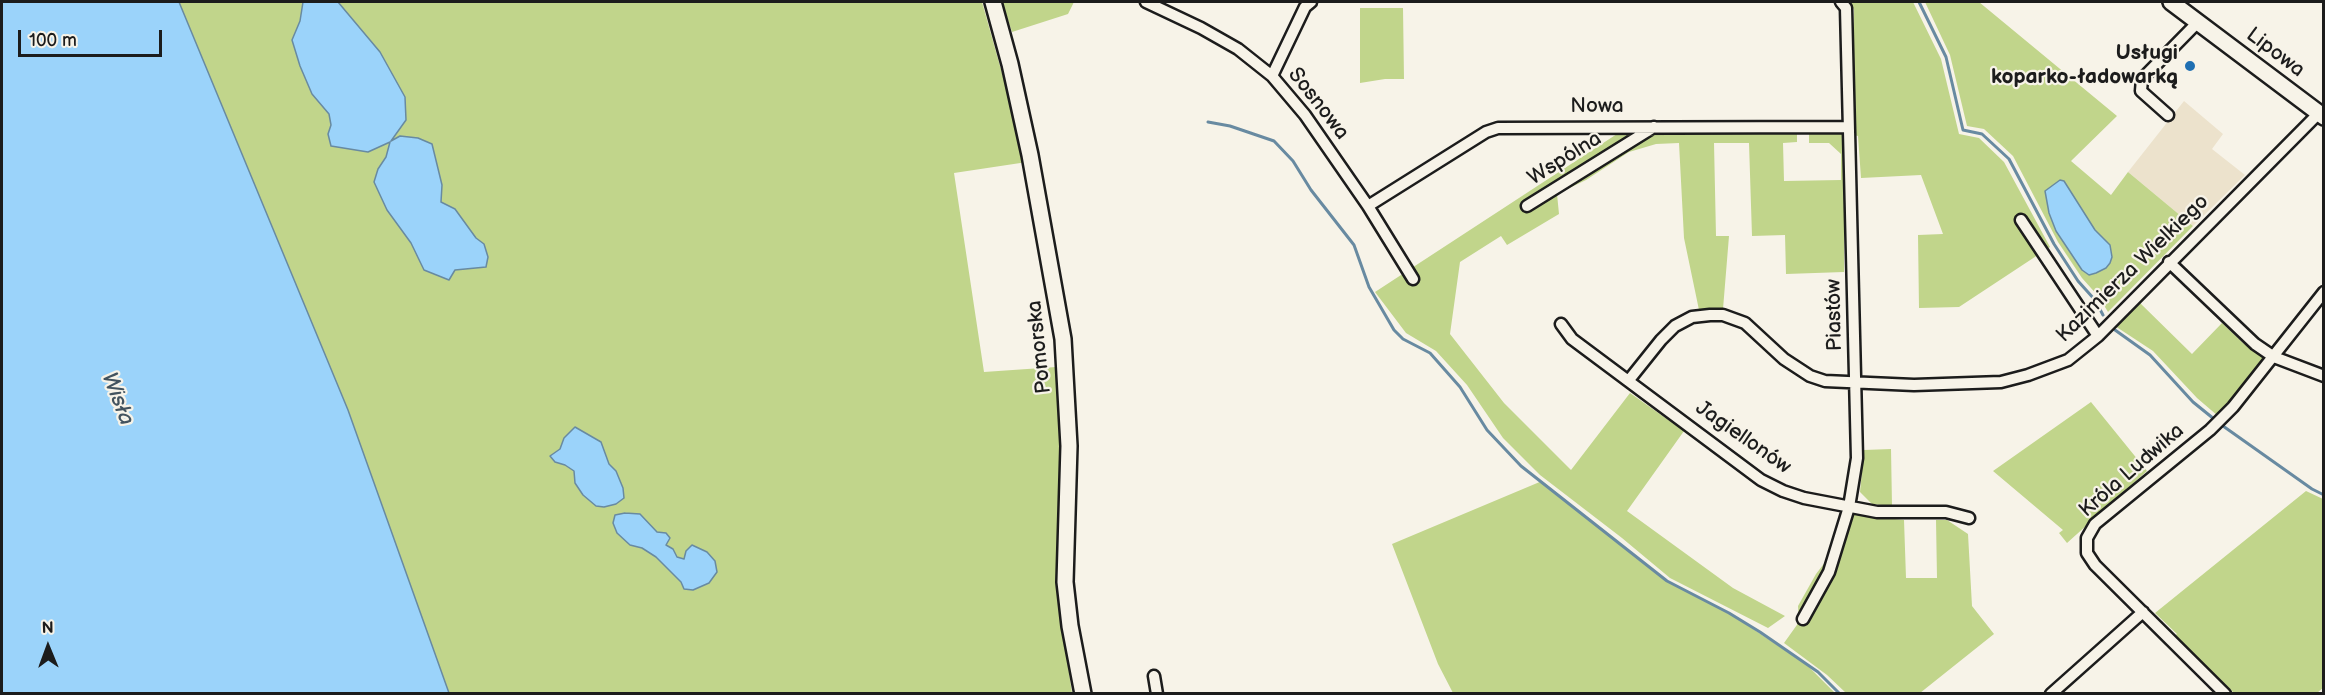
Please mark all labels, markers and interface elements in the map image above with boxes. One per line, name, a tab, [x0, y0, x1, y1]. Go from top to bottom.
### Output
scale bar	[21, 18, 165, 56]
street label: Lipowa	[2241, 23, 2309, 83]
text: 100 m	[29, 30, 77, 51]
place label: Usługi koparko-ładowarką	[1991, 41, 2178, 91]
marker: Usługi koparko-ładowarką	[2183, 59, 2197, 73]
street label: Sosnowa	[1282, 63, 1354, 145]
street label: Nowa	[1570, 94, 1624, 120]
street label: Wspólna	[1524, 127, 1606, 191]
street label: Kazimierza Wielkiego	[2052, 190, 2214, 348]
street label: Piastów	[1822, 279, 1848, 351]
street label: Pomorska	[1023, 299, 1057, 395]
water label: Wisła	[95, 369, 139, 429]
street label: Jagiellonów	[1690, 396, 1796, 480]
street label: Króla Ludwika	[2074, 419, 2190, 523]
north arrow	[18, 617, 78, 677]
text: N	[41, 619, 54, 638]

